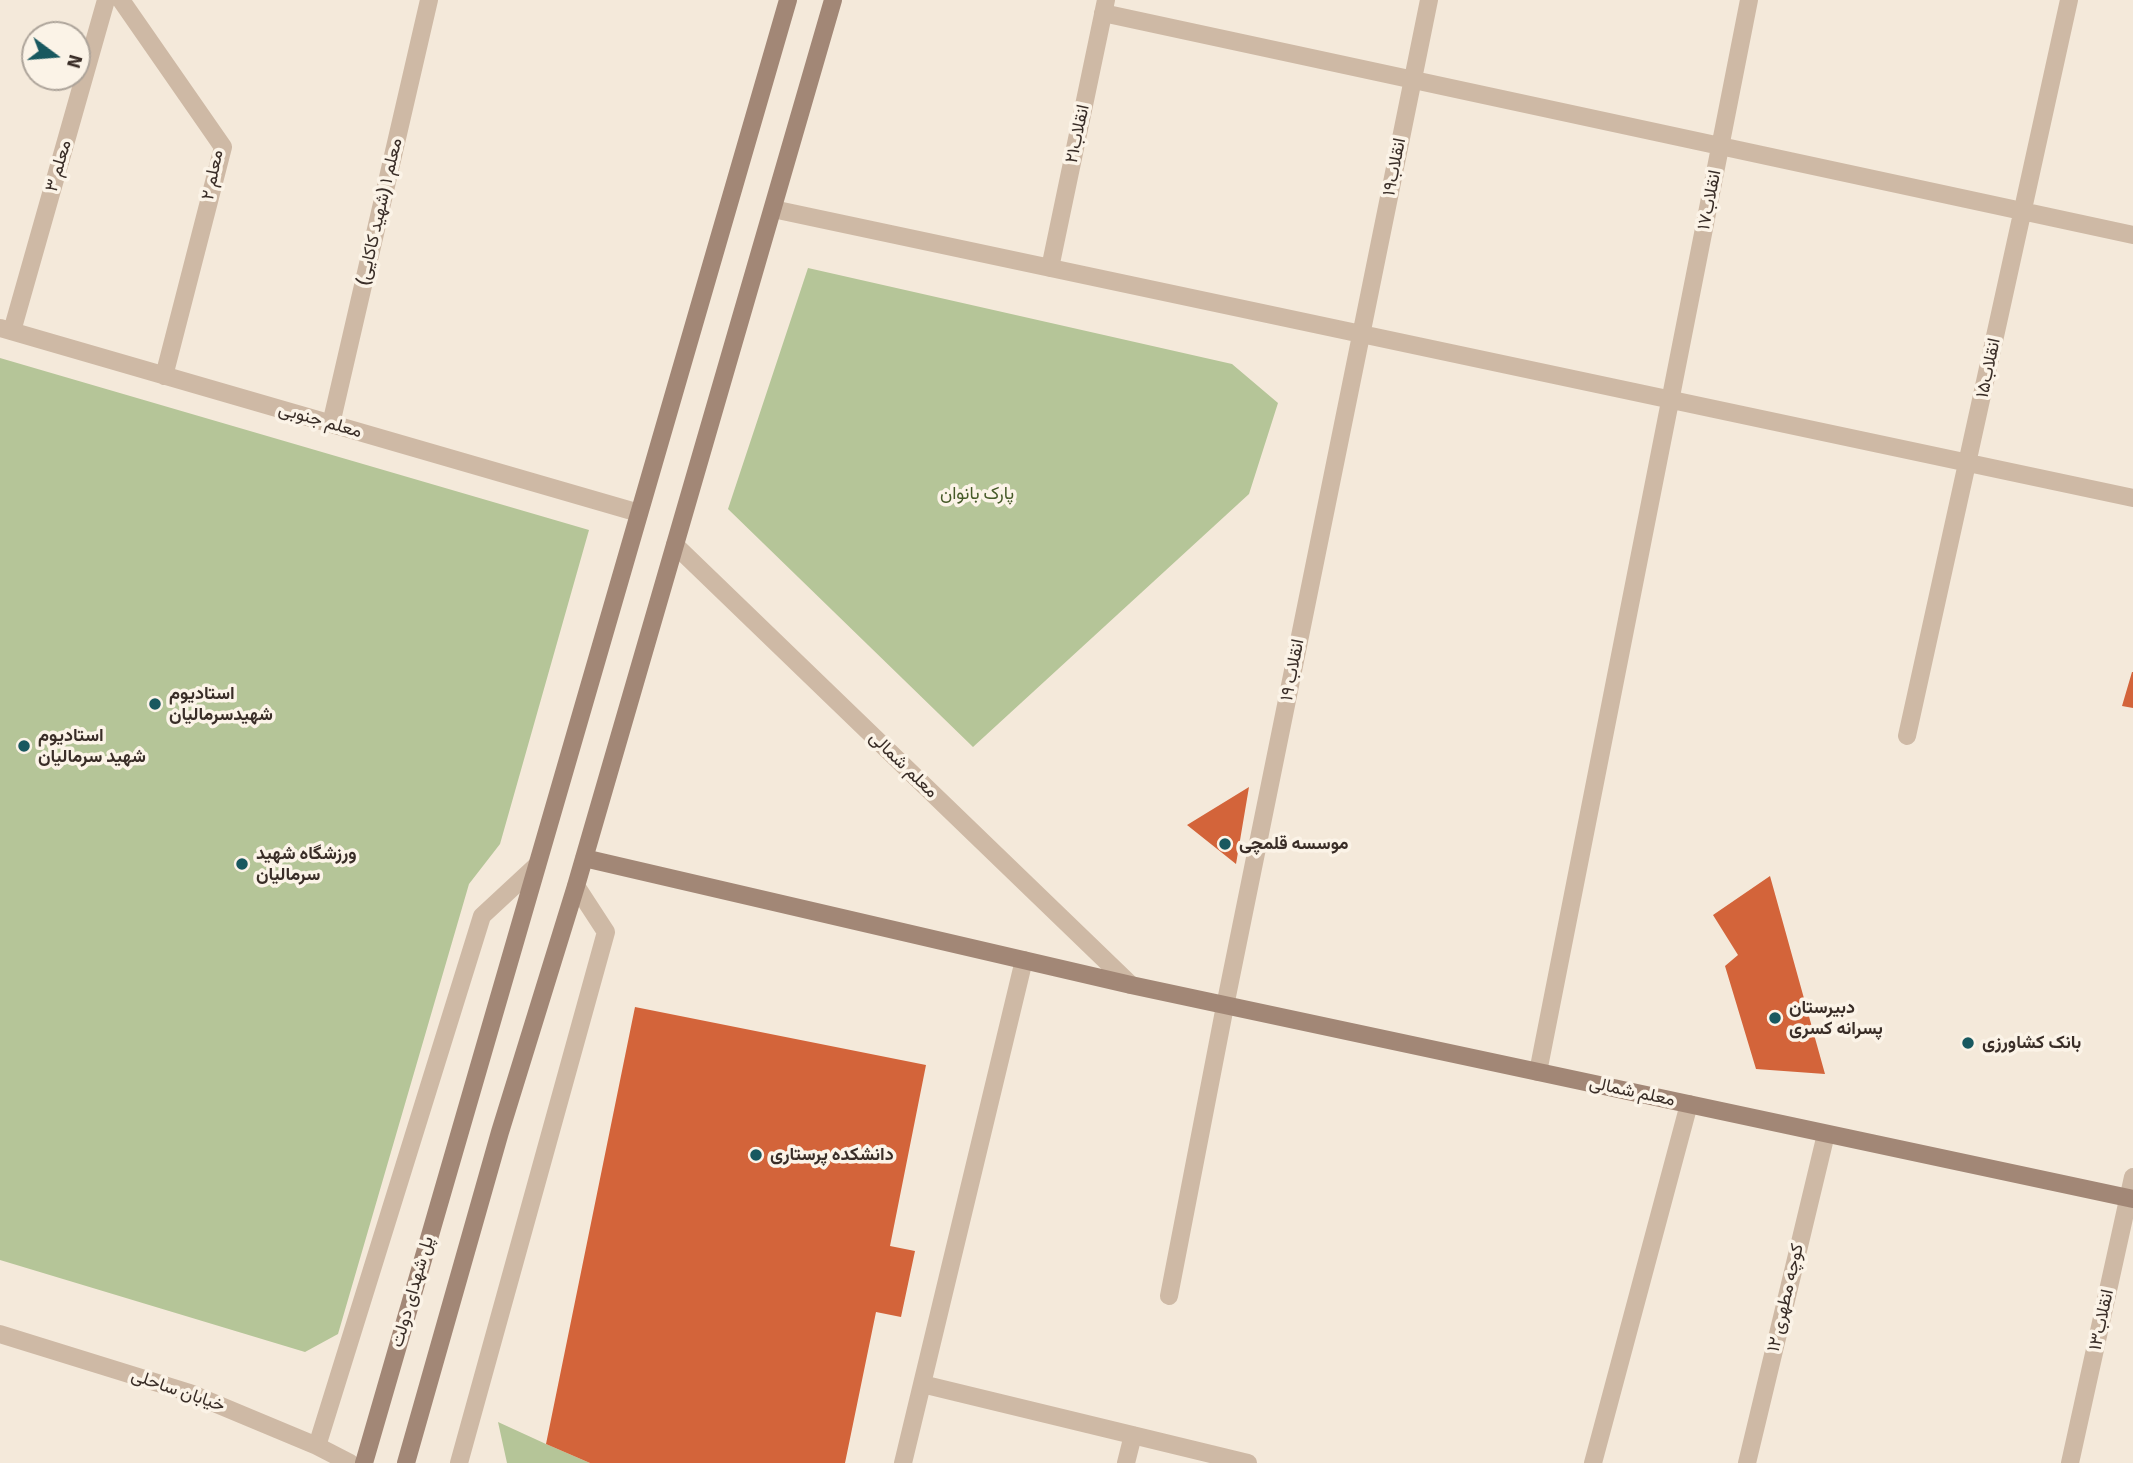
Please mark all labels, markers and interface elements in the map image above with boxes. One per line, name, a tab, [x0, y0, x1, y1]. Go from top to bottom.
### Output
north arrow	[21, 21, 91, 91]
text: N	[61, 52, 88, 71]
street label: انقلاب۲۱	[1061, 103, 1095, 165]
street label: معلم ۱ (شهید کاکایی)	[353, 136, 407, 288]
street label: انقلاب۱۹	[1379, 136, 1411, 198]
street label: معلم ۳	[41, 138, 77, 194]
street label: معلم ۲	[198, 148, 228, 202]
street label: انقلاب۱۷	[1694, 168, 1726, 232]
street label: انقلاب۱۵	[1972, 336, 2006, 400]
street label: معلم جنوبی	[276, 399, 364, 443]
park label: پارک بانوان	[940, 483, 1014, 505]
street label: انقلاب ۱۹	[1276, 637, 1310, 703]
place label: استادیوم شهیدسرمالیان	[169, 683, 273, 726]
marker: استادیوم شهیدسرمالیان	[147, 696, 163, 712]
place label: استادیوم شهید سرمالیان	[38, 725, 146, 768]
street label: معلم شمالی	[864, 727, 942, 803]
marker: استادیوم شهید سرمالیان	[16, 738, 32, 754]
place label: موسسه قلمچی	[1239, 833, 1349, 855]
marker: موسسه قلمچی	[1217, 836, 1233, 852]
place label: ورزشگاه شهید سرمالیان	[256, 843, 357, 886]
marker: ورزشگاه شهید سرمالیان	[234, 856, 250, 872]
place label: دبیرستان پسرانه کسری	[1789, 997, 1883, 1040]
marker: دبیرستان پسرانه کسری	[1767, 1010, 1783, 1026]
place label: بانک کشاورزی	[1982, 1032, 2081, 1054]
marker: بانک کشاورزی	[1960, 1035, 1976, 1051]
street label: معلم شمالی	[1587, 1072, 1677, 1112]
place label: دانشکده پرستاری	[770, 1144, 894, 1166]
marker: دانشکده پرستاری	[748, 1147, 764, 1163]
street label: پل شهدای دولت	[387, 1234, 439, 1350]
street label: کوچه مطهری ۱۲	[1763, 1242, 1809, 1354]
street label: انقلاب۱۳	[2085, 1287, 2119, 1353]
street label: خیابان ساحلی	[128, 1365, 228, 1417]

